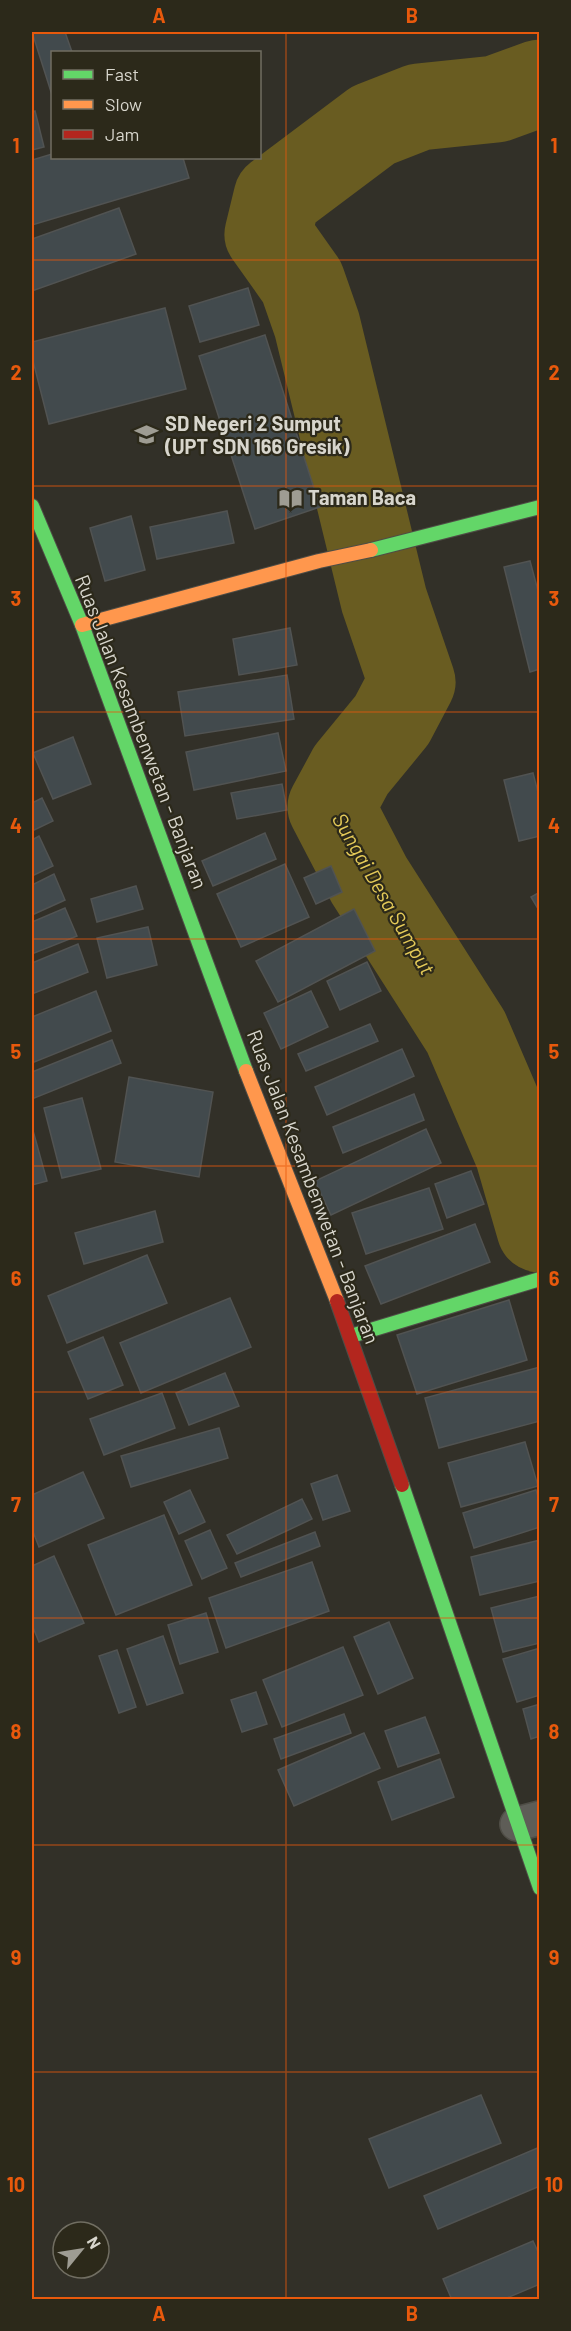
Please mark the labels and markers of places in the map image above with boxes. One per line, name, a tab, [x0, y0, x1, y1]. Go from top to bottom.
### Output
place label: SD Negeri 2 Sumput (UPT SDN 166 Gresik)	[164, 411, 349, 458]
school or university icon: SD Negeri 2 Sumput (UPT SDN 166 Gresik)	[134, 422, 160, 448]
library icon: Taman Baca	[277, 485, 303, 511]
place label: Taman Baca	[308, 485, 416, 509]

